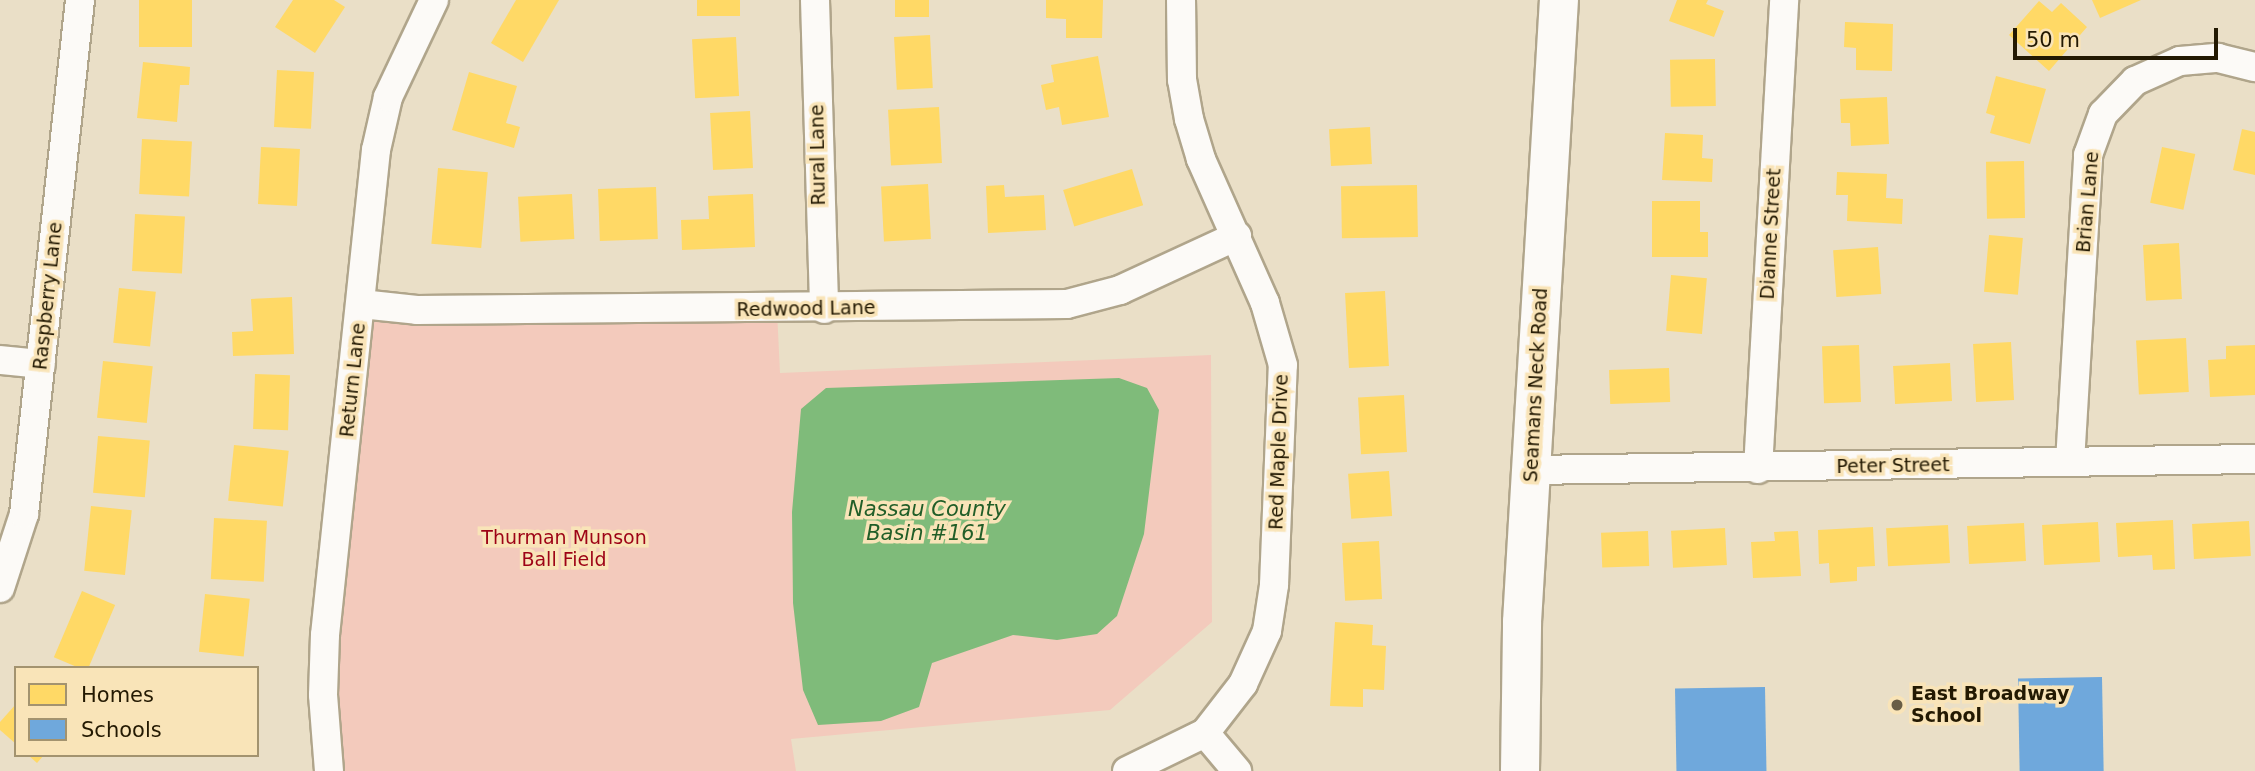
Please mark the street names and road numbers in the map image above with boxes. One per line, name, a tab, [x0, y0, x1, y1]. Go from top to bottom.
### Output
street label: Rural Lane	[806, 104, 830, 206]
street label: Brian Lane	[2072, 150, 2104, 254]
street label: Dianne Street	[1756, 168, 1786, 300]
street label: Raspberry Lane	[29, 221, 67, 371]
street label: Seamans Neck Road	[1520, 287, 1552, 483]
street label: Redwood Lane	[736, 296, 876, 322]
street label: Return Lane	[336, 322, 370, 438]
street label: Red Maple Drive	[1265, 374, 1293, 530]
street label: Peter Street	[1836, 454, 1950, 478]

